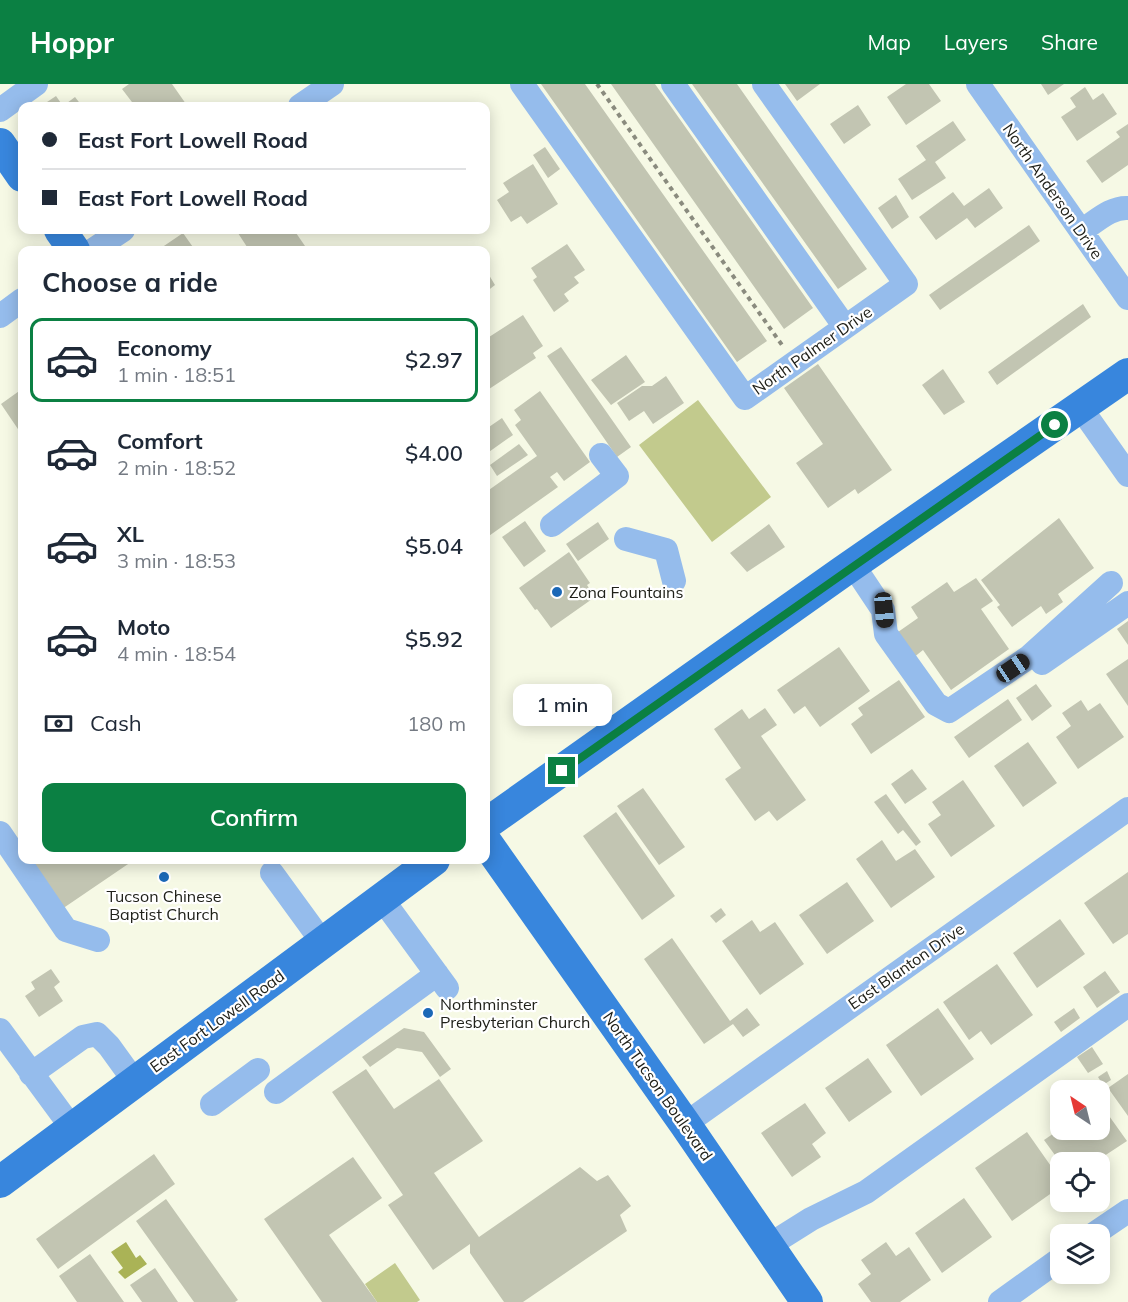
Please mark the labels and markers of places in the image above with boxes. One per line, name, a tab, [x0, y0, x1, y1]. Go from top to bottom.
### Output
place label: Zona Fountains	[569, 582, 683, 602]
marker: Zona Fountains	[550, 585, 564, 599]
marker: Tucson Chinese Baptist Church	[157, 870, 171, 884]
place label: Tucson Chinese Baptist Church	[106, 886, 222, 924]
place label: Northminster Presbyterian Church	[440, 994, 590, 1032]
marker: Northminster Presbyterian Church	[421, 1006, 435, 1020]

